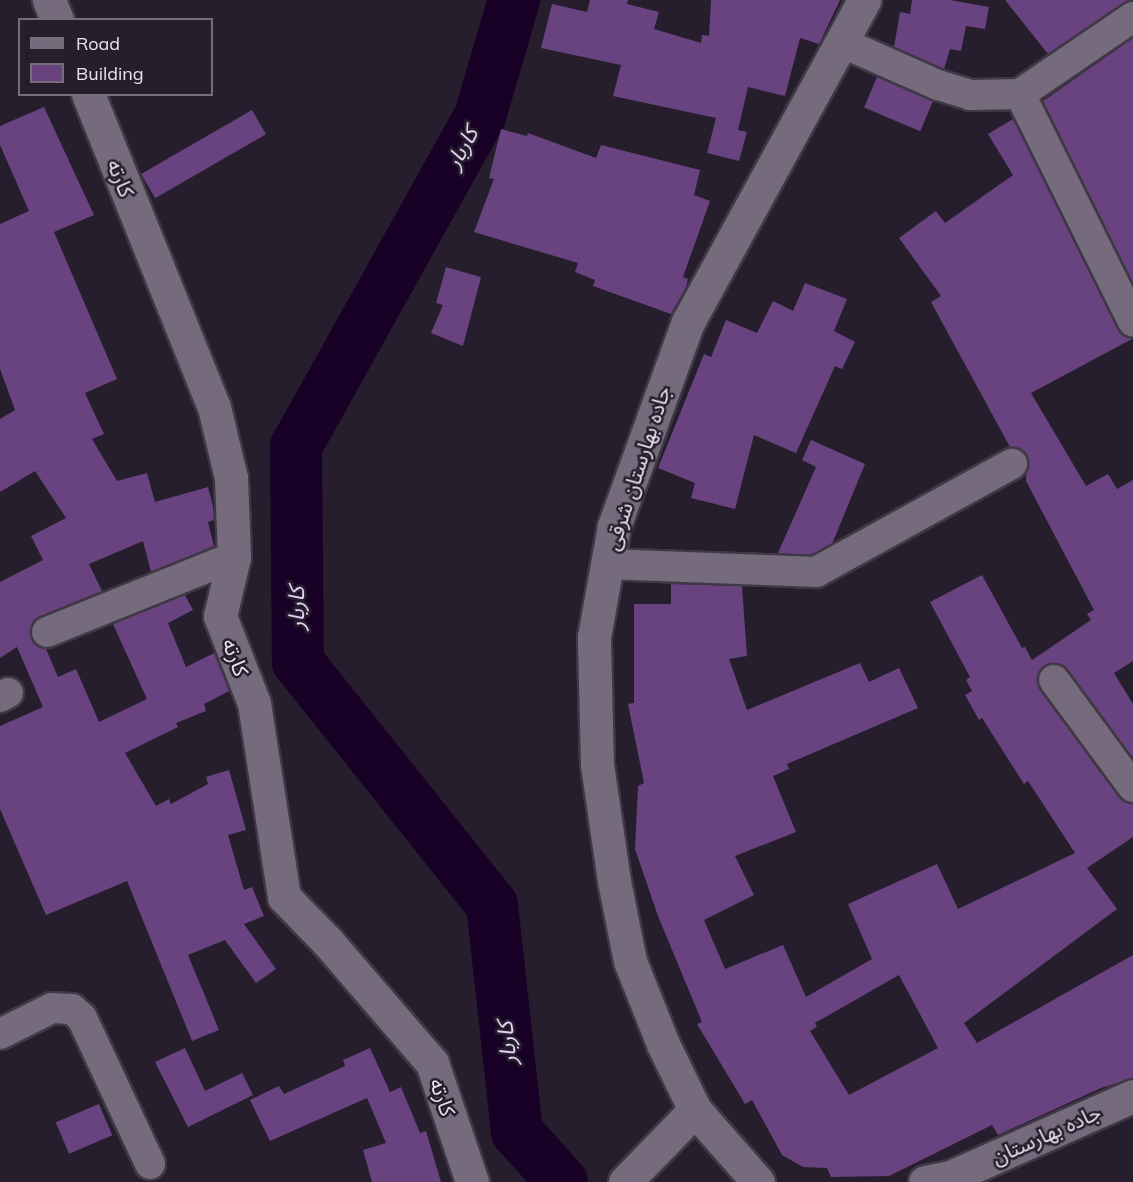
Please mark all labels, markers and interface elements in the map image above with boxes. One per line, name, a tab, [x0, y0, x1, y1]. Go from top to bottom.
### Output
legend	[18, 18, 213, 96]
text: Road	[76, 32, 120, 55]
text: Building	[76, 62, 144, 85]
water label: کاربار	[440, 123, 484, 173]
street label: کارته	[102, 156, 140, 200]
street label: جاده بهارستان شرقی	[599, 383, 675, 553]
water label: کاربار	[284, 586, 310, 630]
street label: کارته	[217, 635, 255, 679]
water label: کاربار	[492, 1020, 522, 1066]
street label: کارته	[425, 1075, 461, 1119]
street label: جاده بهارستان	[988, 1099, 1104, 1169]

